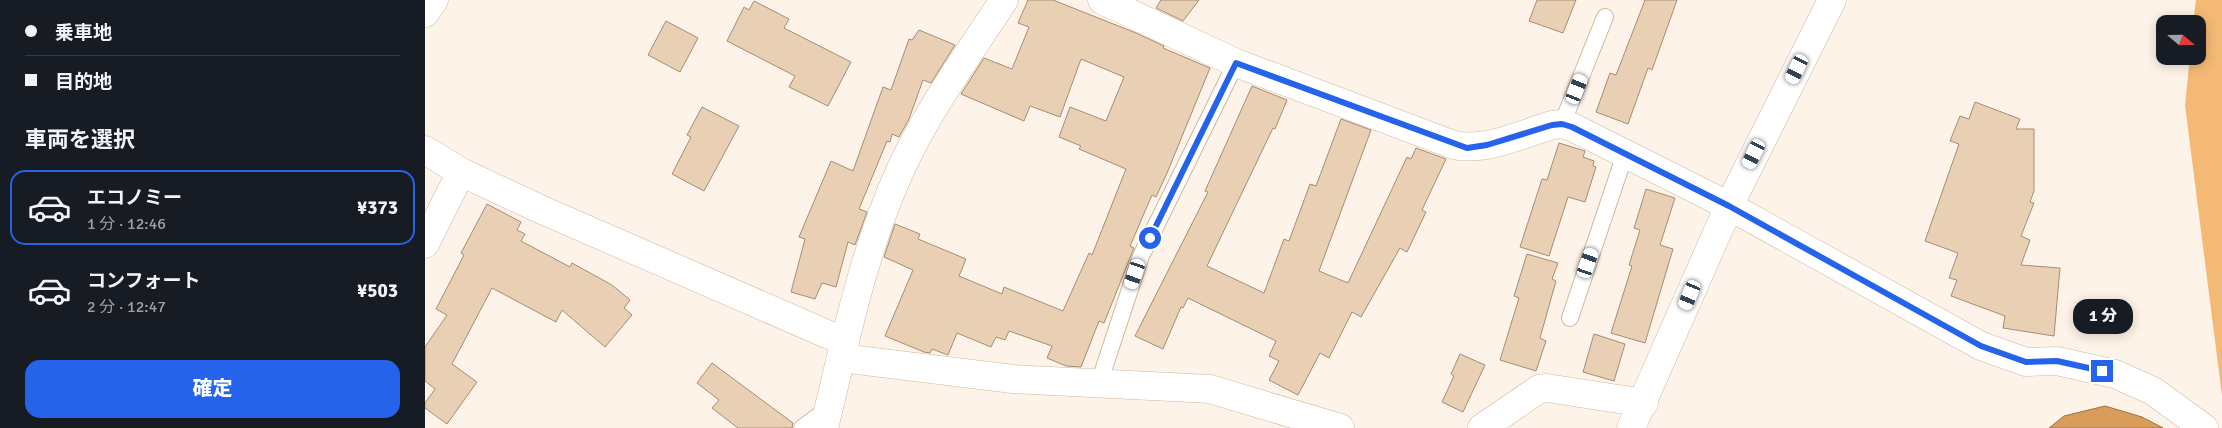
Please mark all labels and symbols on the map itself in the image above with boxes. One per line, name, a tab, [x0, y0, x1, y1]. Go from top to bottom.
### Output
north arrow	[2156, 15, 2206, 65]
car	[1783, 52, 1810, 86]
car	[1564, 72, 1589, 106]
car	[1740, 137, 1767, 171]
route start	[1139, 227, 1161, 249]
car	[1576, 246, 1599, 280]
car	[1123, 257, 1146, 291]
car	[1677, 278, 1702, 312]
callout: 1 分	[2072, 298, 2132, 334]
route end	[2091, 360, 2113, 382]

